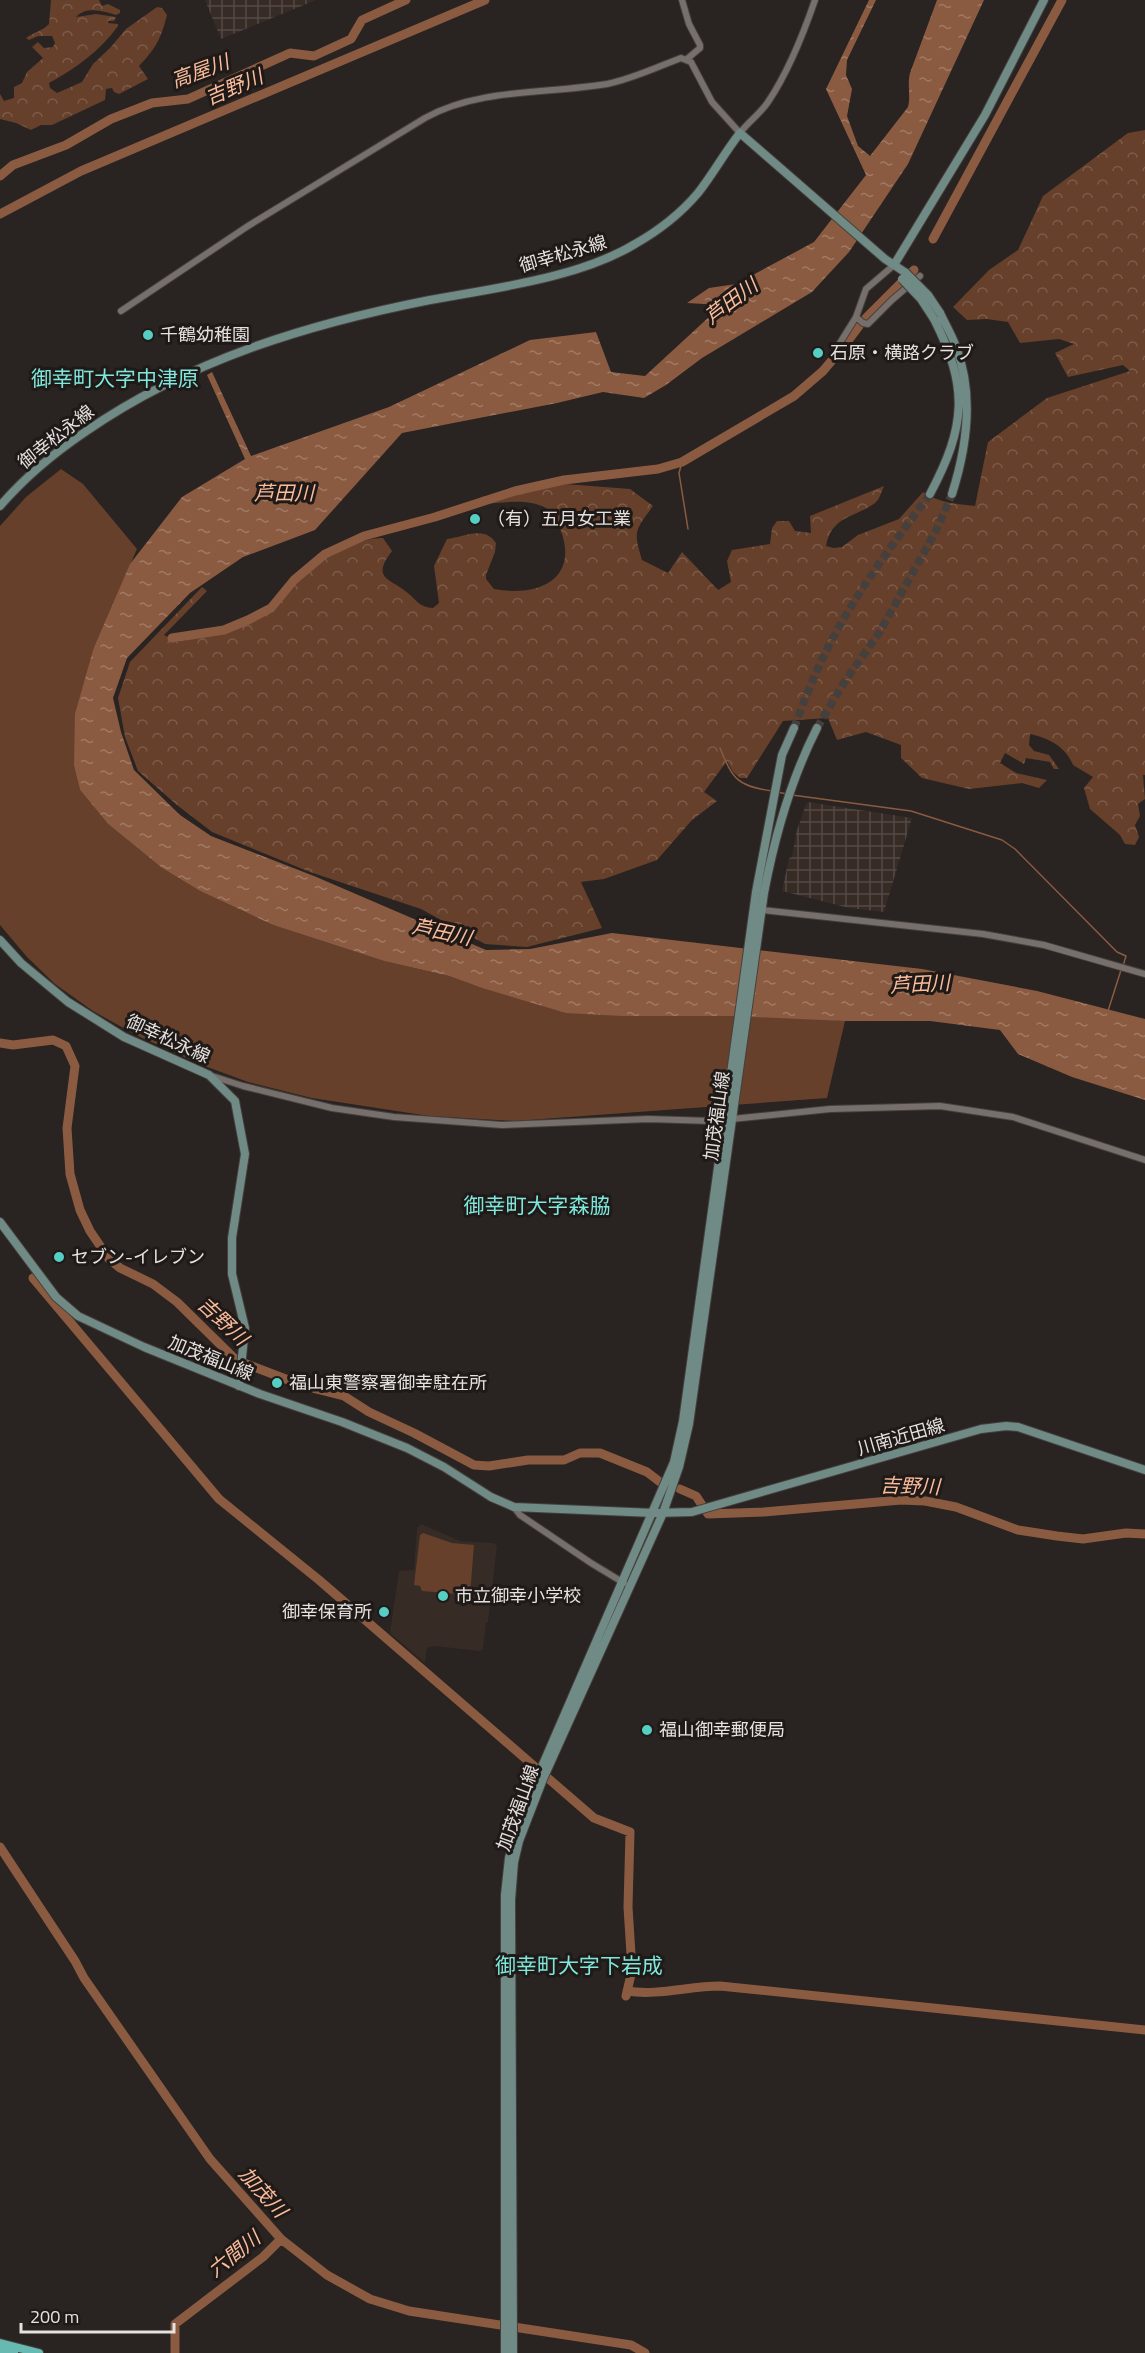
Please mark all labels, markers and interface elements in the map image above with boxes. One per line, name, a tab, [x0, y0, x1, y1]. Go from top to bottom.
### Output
water label: 高屋川	[166, 45, 235, 95]
water label: 吉野川	[200, 60, 269, 113]
street label: 御幸松永線	[516, 228, 610, 279]
water label: 芦田川	[697, 269, 766, 331]
place label: 千鶴幼稚園	[160, 321, 250, 348]
marker: 千鶴幼稚園	[141, 328, 155, 342]
place label: 石原・横路クラブ	[830, 339, 974, 366]
marker: 石原・横路クラブ	[811, 346, 825, 360]
district label: 御幸町大字中津原	[31, 362, 199, 394]
street label: 御幸松永線	[12, 398, 99, 475]
water label: 芦田川	[254, 477, 316, 508]
place label: （有）五月女工業	[487, 505, 631, 532]
marker: （有）五月女工業	[468, 512, 482, 526]
water label: 芦田川	[410, 910, 477, 953]
water label: 芦田川	[889, 966, 953, 1001]
street label: 御幸松永線	[122, 1007, 215, 1070]
street label: 加茂福山線	[697, 1069, 736, 1162]
district label: 御幸町大字森脇	[464, 1189, 611, 1221]
place label: セブン-イレブン	[71, 1243, 205, 1270]
marker: セブン-イレブン	[52, 1250, 66, 1264]
water label: 吉野川	[191, 1289, 257, 1354]
street label: 加茂福山線	[164, 1328, 258, 1387]
place label: 福山東警察署御幸駐在所	[289, 1369, 487, 1396]
marker: 福山東警察署御幸駐在所	[270, 1376, 284, 1390]
street label: 川南近田線	[854, 1411, 948, 1462]
water label: 吉野川	[879, 1469, 943, 1502]
place label: 市立御幸小学校	[455, 1582, 581, 1609]
marker: 市立御幸小学校	[436, 1589, 450, 1603]
place label: 御幸保育所	[282, 1598, 372, 1625]
marker: 御幸保育所	[377, 1605, 391, 1619]
place label: 福山御幸郵便局	[659, 1716, 785, 1743]
marker: 福山御幸郵便局	[640, 1723, 654, 1737]
street label: 加茂福山線	[489, 1761, 546, 1855]
district label: 御幸町大字下岩成	[495, 1949, 663, 1981]
water label: 加茂川	[232, 2159, 296, 2226]
water label: 六間川	[201, 2221, 268, 2285]
scale bar	[21, 2296, 174, 2334]
text: 200 m	[30, 2303, 79, 2330]

